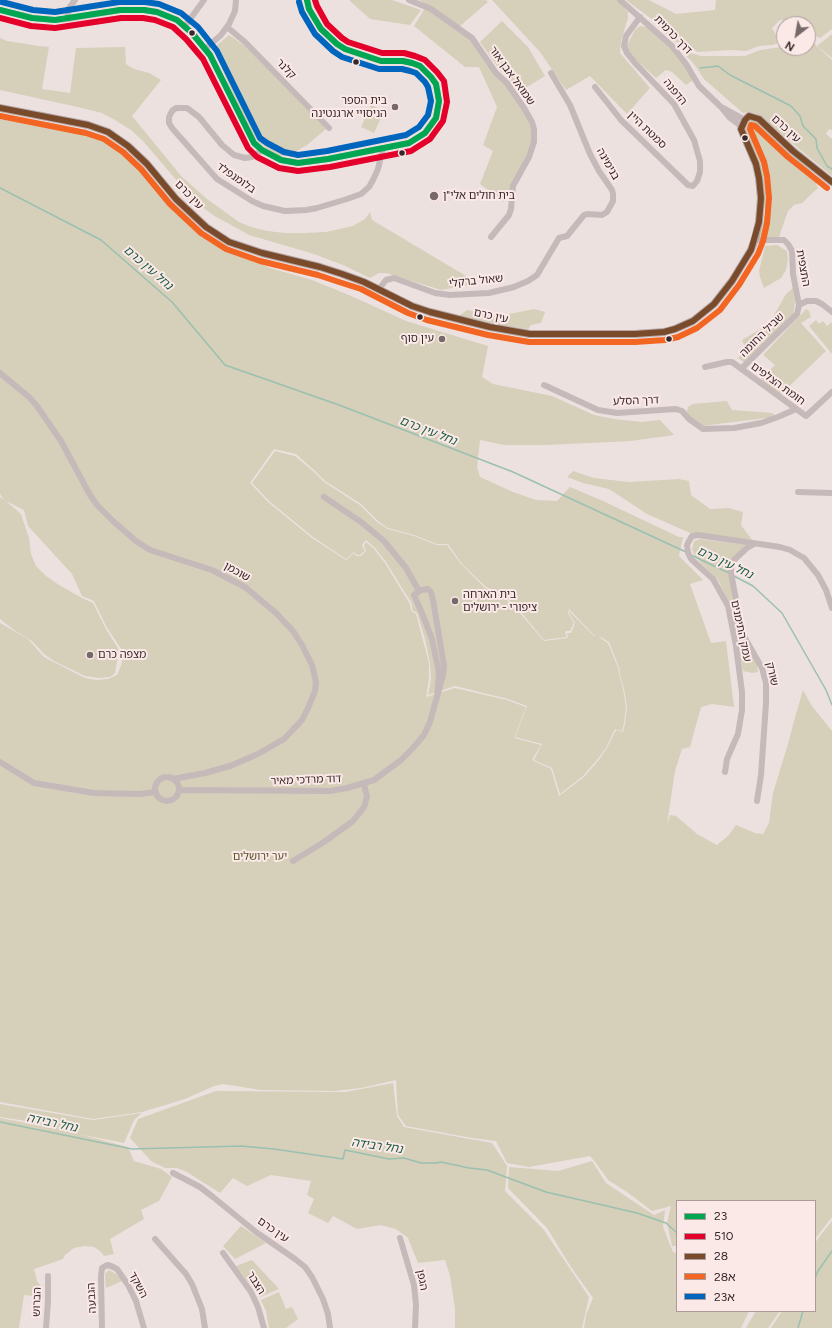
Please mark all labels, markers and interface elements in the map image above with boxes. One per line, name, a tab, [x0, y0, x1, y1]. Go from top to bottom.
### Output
street label: דרך כרמית	[651, 13, 695, 57]
north arrow	[776, 16, 816, 56]
unlabelled marker	[187, 28, 197, 38]
text: N	[783, 38, 797, 54]
street label: שמואל אבן אור	[486, 44, 538, 108]
street label: קלנר	[273, 56, 299, 82]
unlabelled marker	[351, 57, 361, 67]
street label: הדפנה	[660, 76, 690, 108]
place label: בית הספר הניסויי ארגנטינה	[311, 94, 387, 120]
marker: בית הספר הניסויי ארגנטינה	[390, 102, 400, 112]
street label: סמטת היין	[625, 108, 669, 152]
street label: עין כרם	[769, 112, 803, 146]
unlabelled marker	[740, 133, 750, 143]
street label: בנימינה	[594, 146, 622, 182]
unlabelled marker	[397, 148, 407, 158]
street label: בלומנפלד	[214, 160, 258, 196]
street label: עין כרם	[172, 178, 206, 212]
place label: בית חולים אלי"ן	[443, 189, 515, 203]
marker: בית חולים אלי"ן	[428, 190, 440, 202]
water label: נחל עין כרם	[121, 243, 175, 293]
street label: התצפית	[793, 248, 813, 288]
street label: שאול ברקלי	[448, 272, 504, 290]
street label: עין כרם	[472, 306, 510, 326]
street label: שביל החומה	[737, 310, 787, 360]
unlabelled marker	[415, 312, 425, 322]
place label: עין סוף	[401, 332, 434, 346]
marker: עין סוף	[437, 334, 447, 344]
unlabelled marker	[664, 334, 674, 344]
street label: חומת הצלפים	[748, 360, 808, 408]
street label: דרך הסלע	[613, 394, 659, 408]
water label: נחל עין כרם	[397, 414, 459, 448]
water label: נחל עין כרם	[695, 544, 755, 582]
street label: שוכמן	[222, 560, 252, 584]
place label: בית הארחה ציפורי - ירושלים	[463, 588, 537, 614]
marker: בית הארחה ציפורי - ירושלים	[450, 596, 460, 606]
street label: עמק התימנים	[728, 599, 754, 663]
place label: מצפה כרם	[98, 648, 146, 662]
marker: מצפה כרם	[85, 650, 95, 660]
street label: שורק	[763, 661, 781, 687]
street label: דוד מרדכי מאיר	[270, 772, 342, 788]
park label: יער ירושלים	[233, 850, 287, 864]
water label: נחל רבידה	[25, 1111, 79, 1135]
water label: נחל רבידה	[350, 1135, 404, 1157]
legend	[676, 1200, 816, 1312]
text: 23	[714, 1209, 727, 1223]
street label: עין כרם	[255, 1215, 291, 1245]
text: 510	[714, 1229, 734, 1243]
text: 28	[714, 1249, 728, 1263]
street label: הגפן	[414, 1268, 430, 1292]
street label: הצבר	[244, 1269, 268, 1297]
street label: השקד	[126, 1270, 150, 1300]
text: 28א	[714, 1270, 736, 1284]
street label: הגבעה	[85, 1282, 99, 1314]
street label: הברוש	[30, 1287, 44, 1317]
text: 23א	[714, 1290, 735, 1304]

